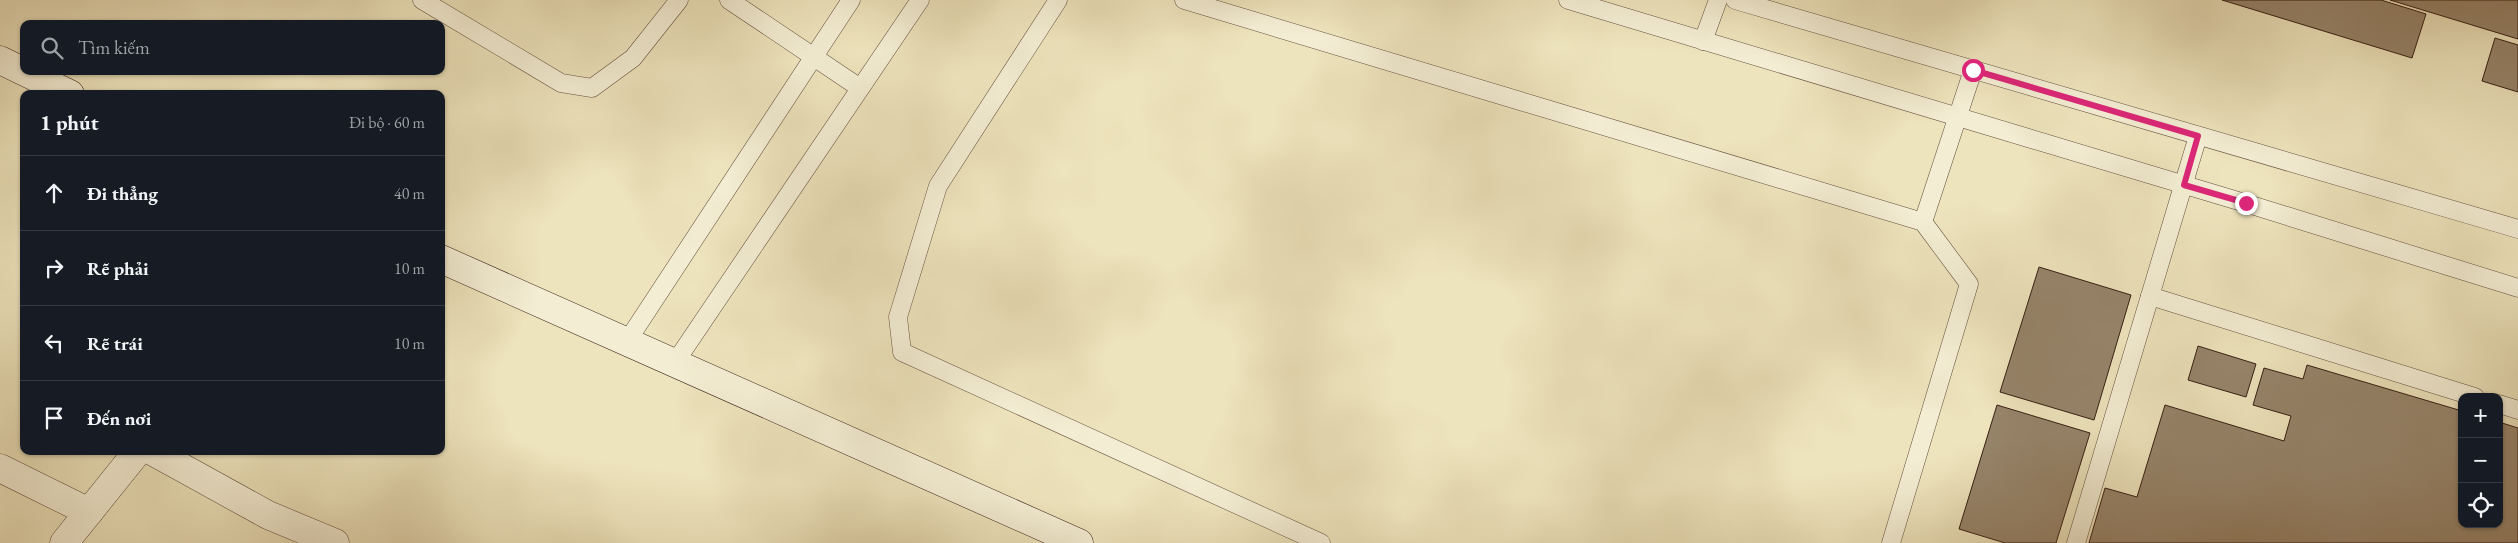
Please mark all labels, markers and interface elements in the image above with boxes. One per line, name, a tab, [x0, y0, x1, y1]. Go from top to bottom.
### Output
search box	[20, 20, 445, 75]
icon: search	[38, 34, 66, 62]
text: Tìm kiếm	[78, 35, 150, 60]
route start	[1962, 59, 1985, 82]
text: 1 phút	[40, 109, 99, 136]
text: Đi bộ · 60 m	[349, 112, 425, 133]
icon: ahead	[40, 179, 68, 207]
text: Đi thẳng	[87, 181, 158, 206]
text: 40 m	[394, 183, 425, 204]
route end	[2235, 192, 2258, 215]
icon: right	[40, 254, 68, 282]
text: Rẽ phải	[87, 256, 149, 281]
text: 10 m	[394, 258, 425, 279]
icon: left	[40, 329, 68, 357]
text: Rẽ trái	[87, 331, 143, 356]
text: 10 m	[394, 333, 425, 354]
map controls	[2458, 393, 2503, 528]
button: +	[2458, 393, 2503, 438]
icon: arrive	[40, 404, 68, 432]
text: Đến nơi	[87, 406, 151, 431]
button: −	[2458, 438, 2503, 483]
button: locate	[2458, 483, 2503, 528]

